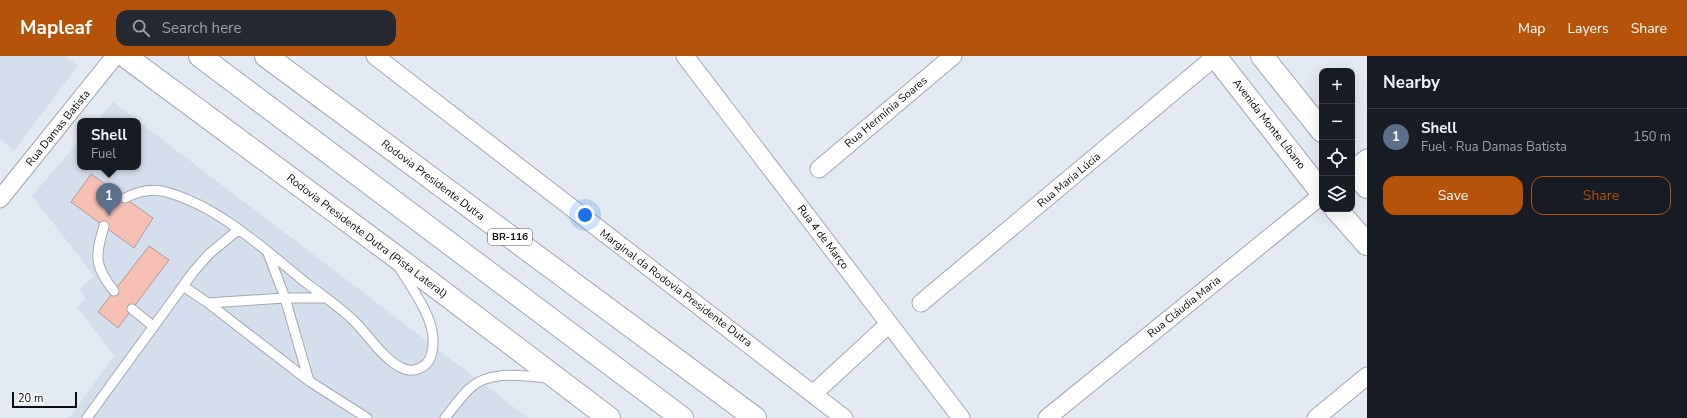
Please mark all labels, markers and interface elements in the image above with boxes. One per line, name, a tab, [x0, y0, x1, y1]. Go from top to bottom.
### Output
search box	[116, 10, 396, 46]
text: Mapleaf	[20, 15, 92, 41]
icon: search	[130, 17, 152, 39]
text: Search here	[162, 18, 241, 38]
text: Map	[1518, 19, 1545, 38]
text: Layers	[1567, 19, 1609, 38]
text: Share	[1631, 19, 1667, 38]
map controls	[1319, 68, 1355, 212]
button: +	[1319, 68, 1355, 104]
text: Nearby	[1383, 71, 1440, 94]
street label: Rua Hermínia Soares	[842, 73, 930, 151]
street label: Avenida Monte Líbano	[1229, 76, 1309, 172]
street label: Rua Damas Batista	[23, 87, 94, 169]
button: −	[1319, 104, 1355, 140]
popup	[77, 118, 141, 170]
text: Shell	[1421, 118, 1457, 138]
text: Shell	[91, 125, 127, 145]
text: 1	[1392, 128, 1400, 146]
text: 150 m	[1633, 128, 1671, 146]
street label: Rodovia Presidente Dutra	[378, 136, 488, 224]
text: Fuel · Rua Damas Batista	[1421, 138, 1567, 156]
button: locate	[1319, 140, 1355, 176]
text: Fuel	[91, 145, 116, 163]
street label: Rua Maria Lúcia	[1034, 149, 1104, 211]
street label: Rodovia Presidente Dutra (Pista Lateral)	[284, 170, 450, 302]
button: layers	[1319, 176, 1355, 212]
button: Save	[1383, 176, 1523, 215]
button: Share	[1531, 176, 1671, 215]
pin: 1	[96, 183, 122, 216]
street label: Rua 4 de Março	[794, 202, 852, 272]
your location	[575, 205, 595, 225]
street label: Marginal da Rodovia Presidente Dutra	[597, 226, 755, 350]
road number: BR-116	[488, 229, 532, 245]
street label: Rua Cláudia Maria	[1144, 273, 1224, 341]
scale bar	[12, 390, 77, 409]
text: 20 m	[18, 391, 43, 406]

